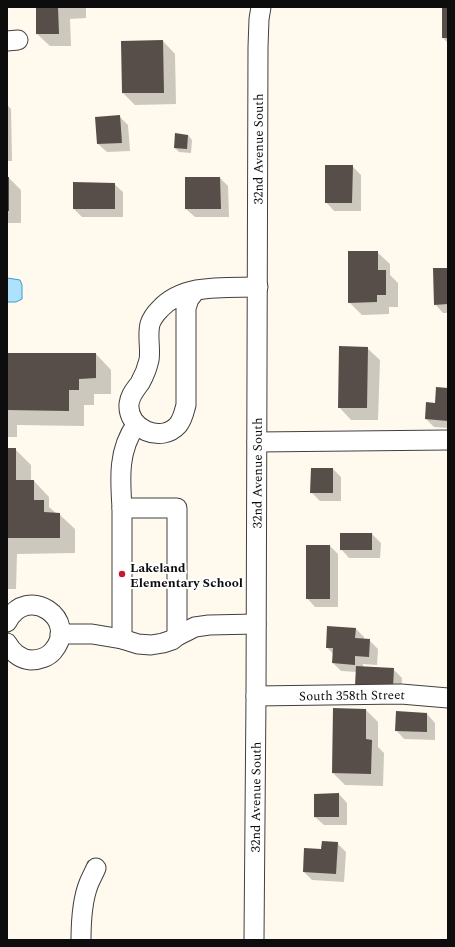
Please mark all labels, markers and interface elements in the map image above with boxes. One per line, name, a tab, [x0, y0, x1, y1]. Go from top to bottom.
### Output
street label: 32nd Avenue South	[249, 93, 269, 205]
street label: 32nd Avenue South	[248, 417, 268, 529]
place label: Lakeland Elementary School	[130, 558, 243, 593]
marker: Lakeland Elementary School	[117, 569, 127, 579]
street label: South 358th Street	[299, 685, 406, 706]
street label: 32nd Avenue South	[246, 741, 267, 853]

